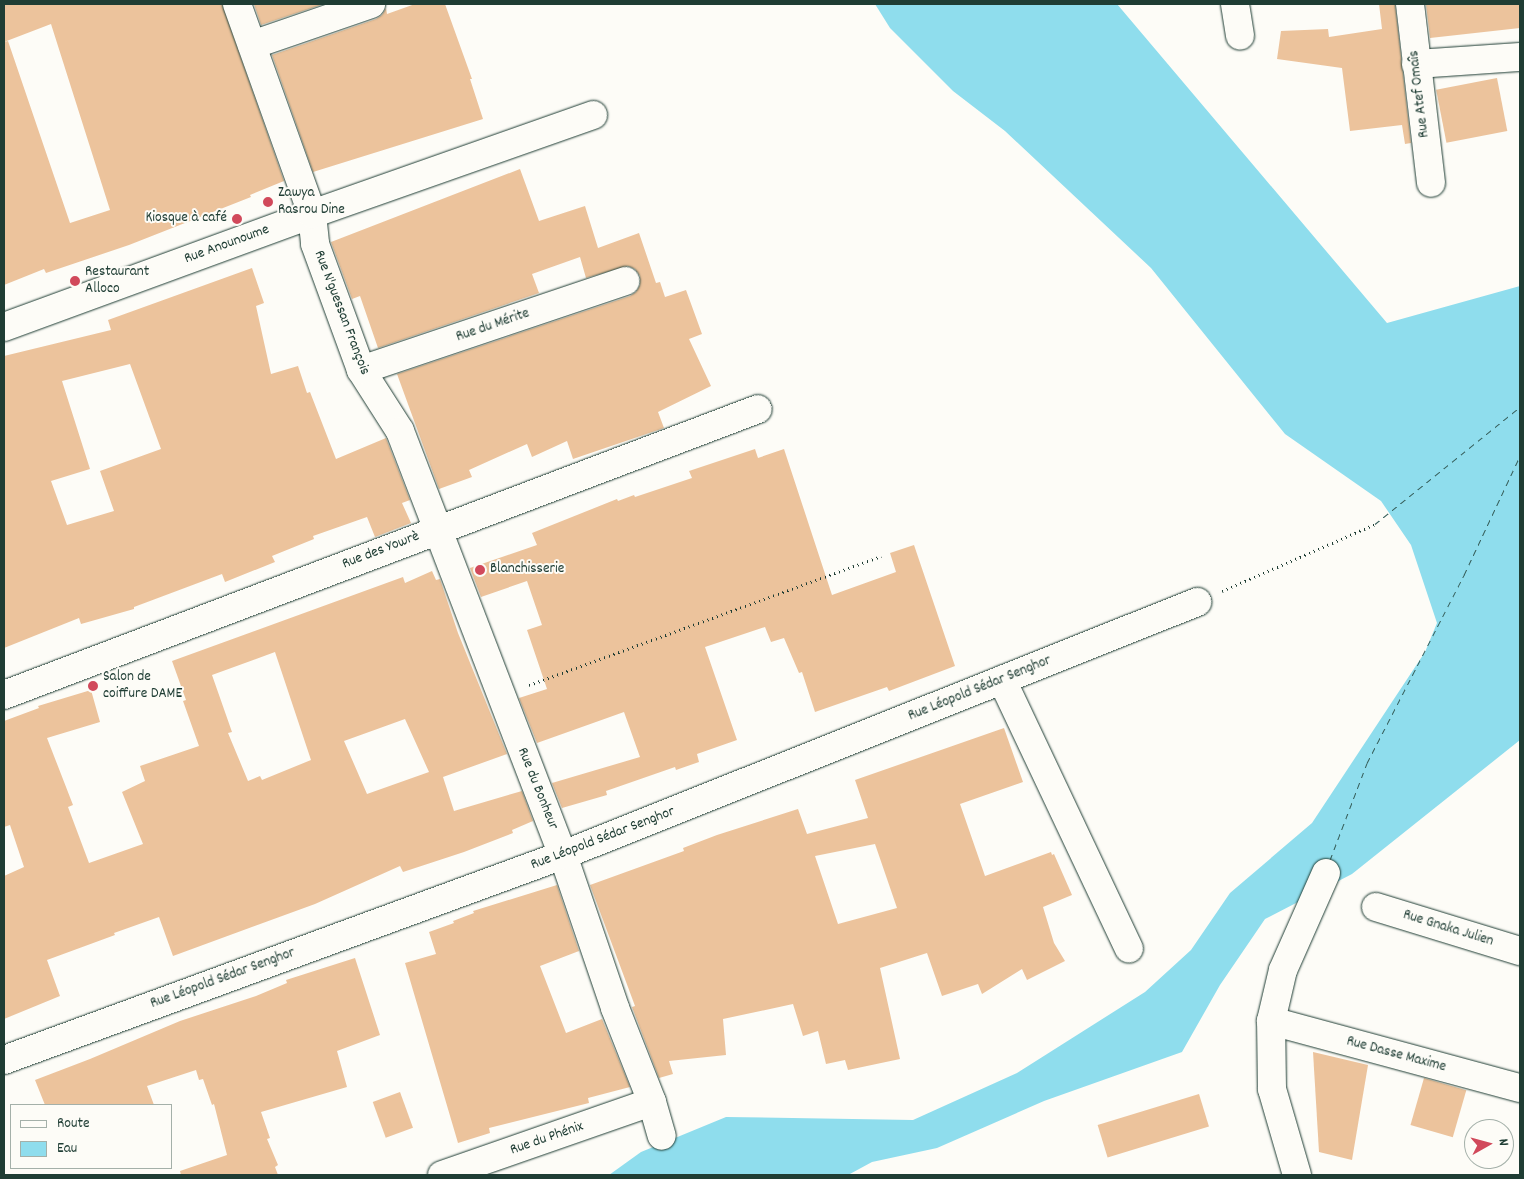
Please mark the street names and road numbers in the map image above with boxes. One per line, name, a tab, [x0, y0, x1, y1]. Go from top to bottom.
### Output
street label: Rue Atef Omaîs	[1406, 49, 1434, 139]
street label: Rue Anounoume	[182, 221, 272, 269]
street label: Rue N'guessan François	[309, 248, 373, 378]
street label: Rue du Mérite	[454, 305, 532, 347]
street label: Rue des Yowrè	[340, 528, 422, 574]
street label: Rue Léopold Sédar Senghor	[906, 652, 1054, 726]
street label: Rue du Bonheur	[512, 745, 562, 833]
street label: Rue Léopold Sédar Senghor	[529, 803, 677, 875]
street label: Rue Gnaka Julien	[1401, 907, 1495, 951]
street label: Rue Léopold Sédar Senghor	[148, 944, 298, 1014]
street label: Rue Dasse Maxime	[1344, 1033, 1448, 1077]
street label: Rue du Phénix	[508, 1118, 586, 1160]

